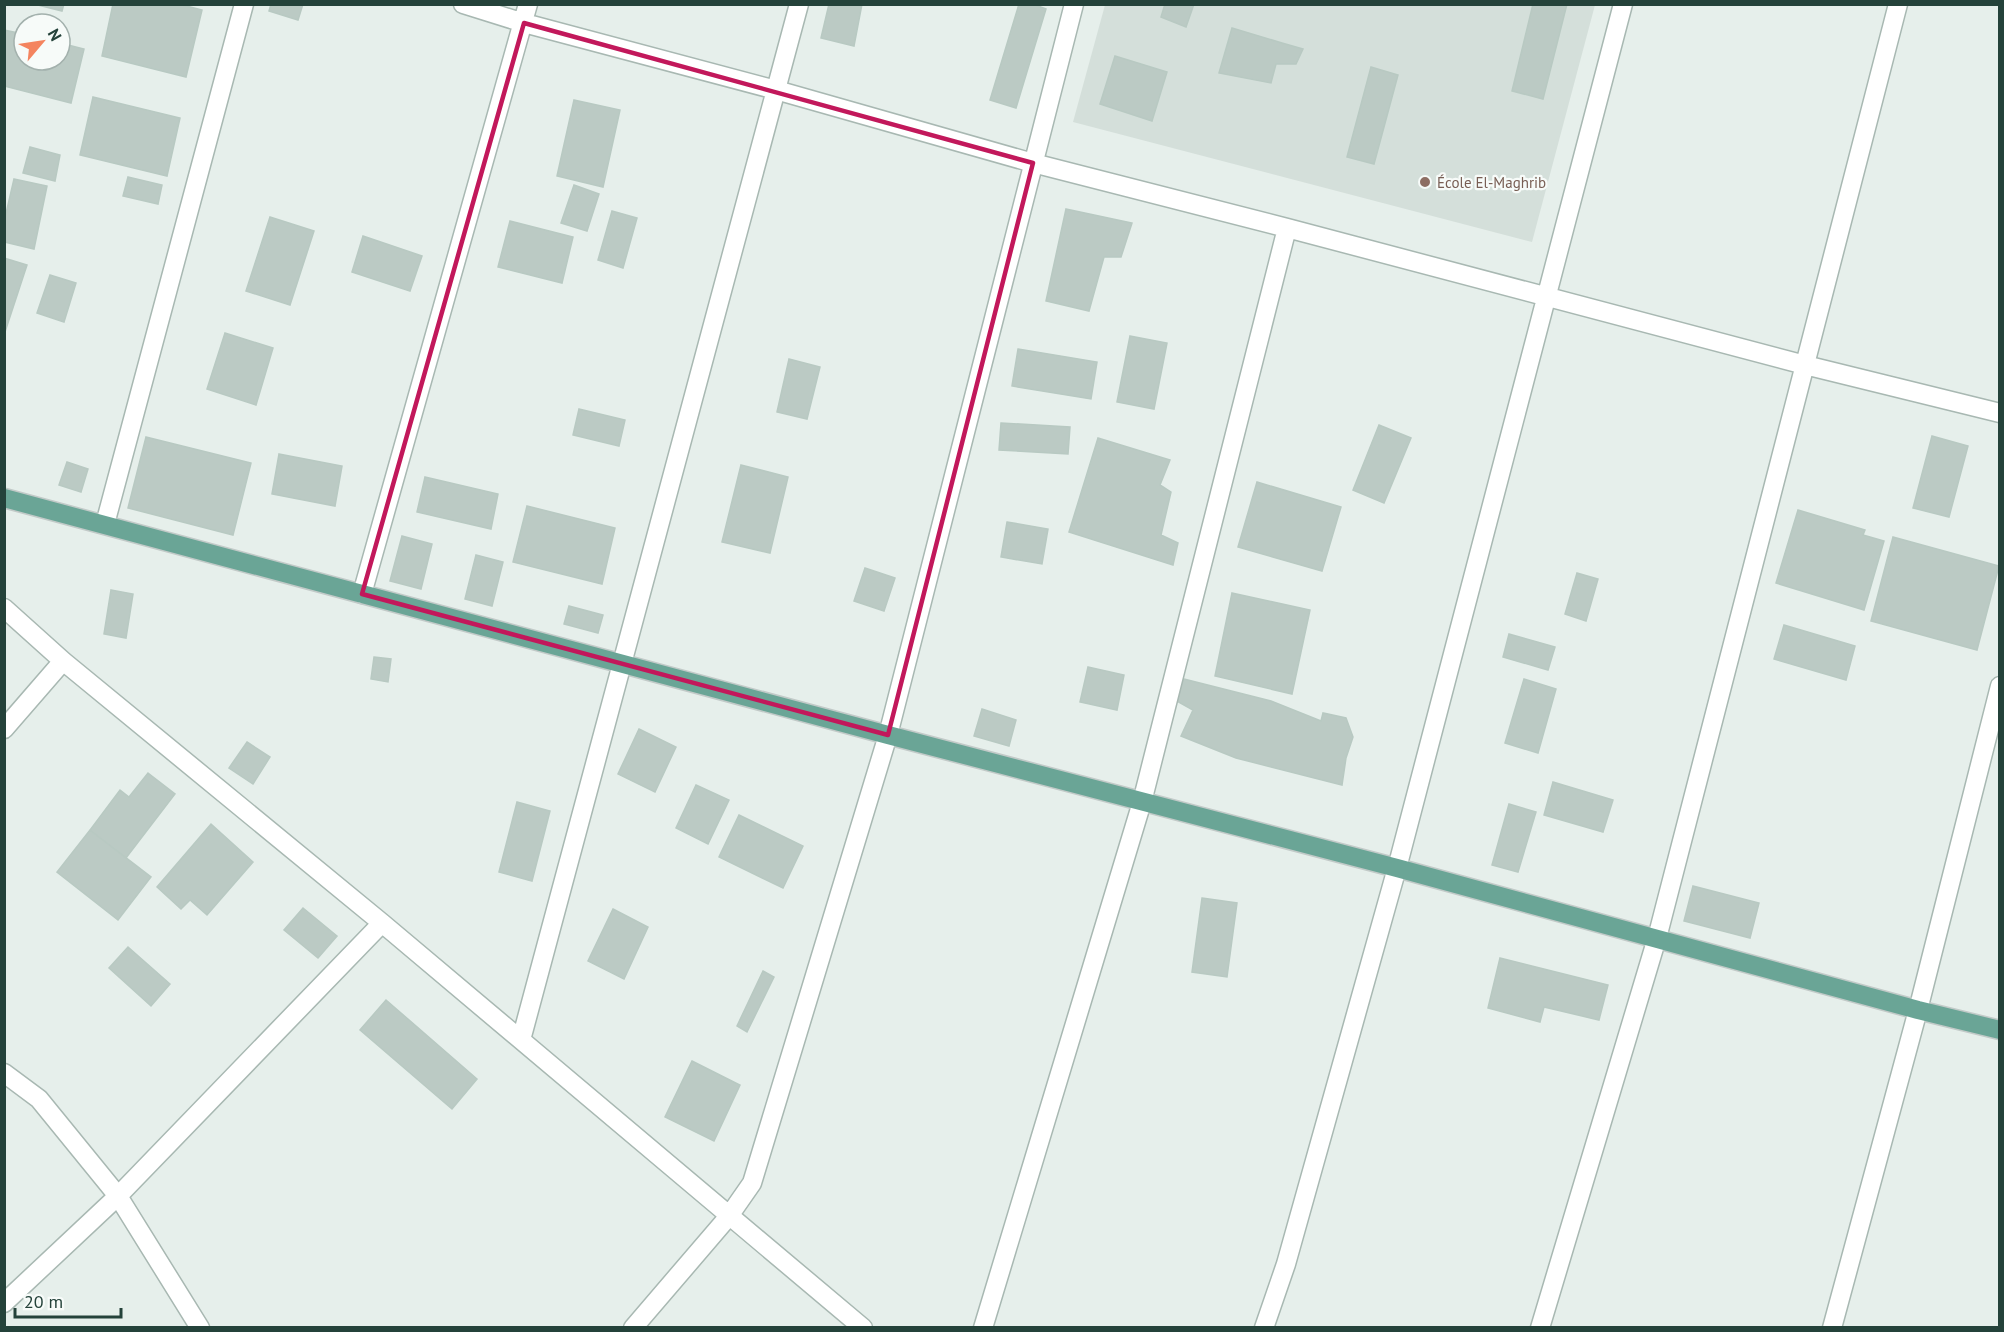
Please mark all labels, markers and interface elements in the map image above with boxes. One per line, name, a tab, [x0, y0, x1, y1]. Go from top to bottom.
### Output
north arrow	[12, 12, 72, 72]
text: N	[44, 25, 66, 44]
place label: École El-Maghrib	[1437, 173, 1546, 192]
marker: École El-Maghrib	[1418, 175, 1432, 189]
scale bar	[15, 1281, 122, 1319]
text: 20 m	[24, 1290, 63, 1313]

